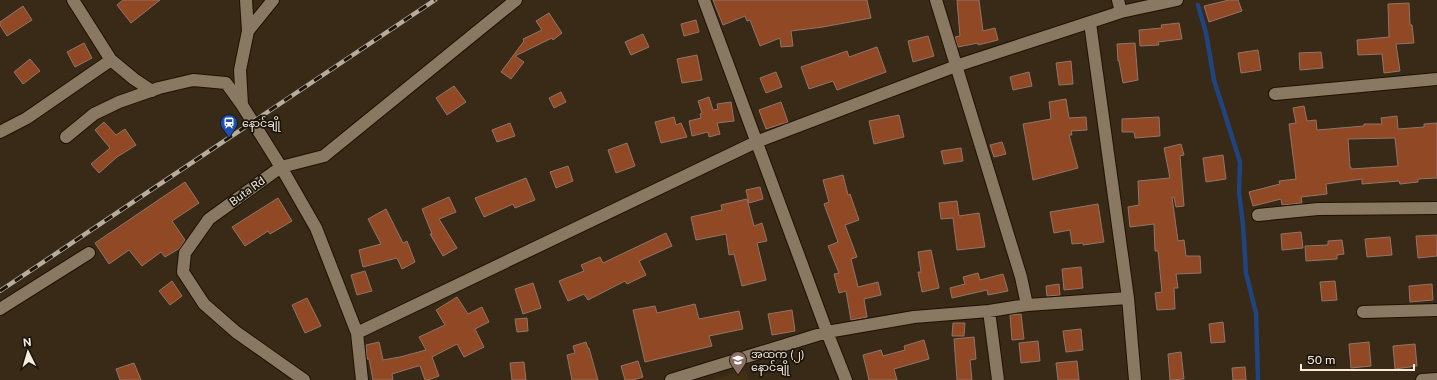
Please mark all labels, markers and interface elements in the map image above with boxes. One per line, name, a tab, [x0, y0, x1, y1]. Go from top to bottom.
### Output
station icon: နောင်ချို	[219, 113, 239, 138]
place label: နောင်ချို	[242, 116, 281, 132]
street label: Buta Rd	[227, 174, 267, 208]
north arrow	[8, 332, 48, 372]
text: N	[22, 336, 32, 348]
scale bar	[1301, 346, 1414, 372]
place label: အထက (၂) နောင်ချို	[751, 348, 804, 376]
school or university icon: အထက (၂) နောင်ချို	[728, 350, 748, 375]
text: 50 m	[1307, 353, 1335, 367]

